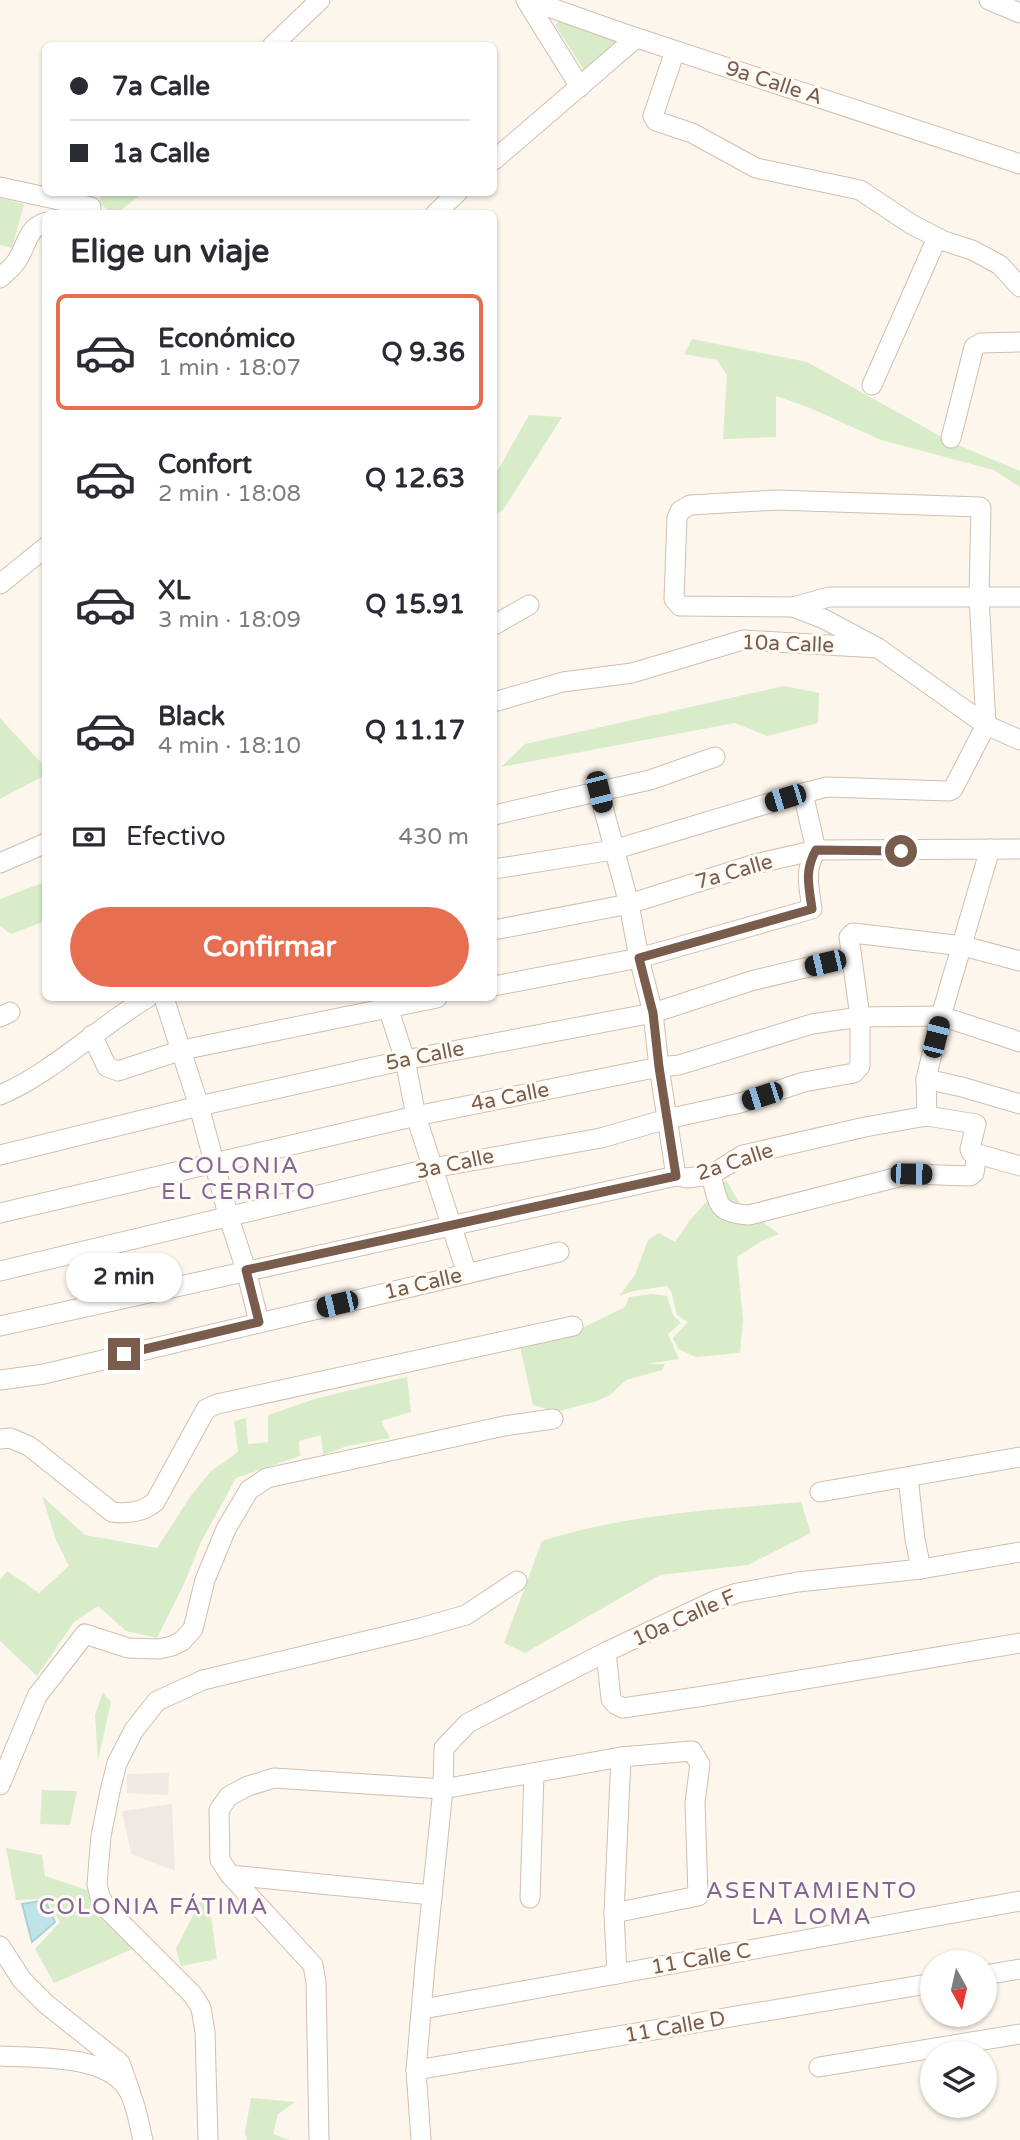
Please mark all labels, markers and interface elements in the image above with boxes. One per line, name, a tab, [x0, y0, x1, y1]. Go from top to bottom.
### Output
street label: 9a Calle A	[722, 56, 826, 110]
text: 7a Calle	[112, 71, 210, 102]
text: 1a Calle	[112, 138, 210, 169]
text: Elige un viaje	[70, 233, 269, 271]
icon: car	[74, 321, 137, 384]
text: Económico	[158, 323, 295, 354]
text: Q 9.36	[381, 337, 465, 368]
text: 1 min · 18:07	[158, 354, 301, 382]
icon: car	[74, 447, 137, 510]
text: Confort	[158, 449, 252, 480]
text: Q 12.63	[365, 463, 465, 494]
text: 2 min · 18:08	[158, 480, 301, 508]
icon: car	[74, 573, 137, 636]
text: XL	[158, 575, 190, 606]
text: Q 15.91	[365, 589, 465, 620]
text: 3 min · 18:09	[158, 606, 301, 634]
street label: 10a Calle	[741, 630, 835, 658]
icon: car	[74, 699, 137, 762]
text: Black	[158, 701, 225, 732]
text: Q 11.17	[365, 715, 465, 746]
text: 4 min · 18:10	[158, 732, 301, 760]
car	[584, 769, 615, 815]
car	[762, 782, 809, 814]
icon: cash	[70, 818, 108, 856]
text: Efectivo	[126, 821, 226, 852]
text: 430 m	[399, 823, 469, 851]
route start	[885, 835, 917, 867]
street label: 7a Calle	[692, 849, 776, 895]
button: Confirmar	[70, 907, 469, 987]
car	[803, 948, 848, 978]
car	[921, 1014, 952, 1060]
street label: 5a Calle	[384, 1036, 466, 1076]
street label: 4a Calle	[469, 1077, 551, 1117]
car	[739, 1080, 786, 1112]
street label: 2a Calle	[693, 1138, 777, 1186]
street label: 3a Calle	[414, 1144, 496, 1184]
district label: COLONIA EL CERRITO	[161, 1152, 317, 1206]
car	[890, 1163, 933, 1185]
callout: 2 min	[66, 1252, 182, 1302]
text: 2 min	[93, 1263, 155, 1291]
street label: 1a Calle	[382, 1263, 464, 1305]
car	[315, 1289, 360, 1319]
route end	[108, 1338, 140, 1370]
street label: 10a Calle F	[628, 1584, 740, 1652]
district label: ASENTAMIENTO LA LOMA	[706, 1877, 918, 1931]
district label: COLONIA FÁTIMA	[39, 1893, 269, 1921]
street label: 11 Calle C	[649, 1938, 753, 1980]
north arrow	[920, 1950, 998, 2026]
map controls	[920, 1950, 997, 2118]
street label: 11 Calle D	[623, 2006, 727, 2048]
button: layers	[920, 2041, 997, 2118]

